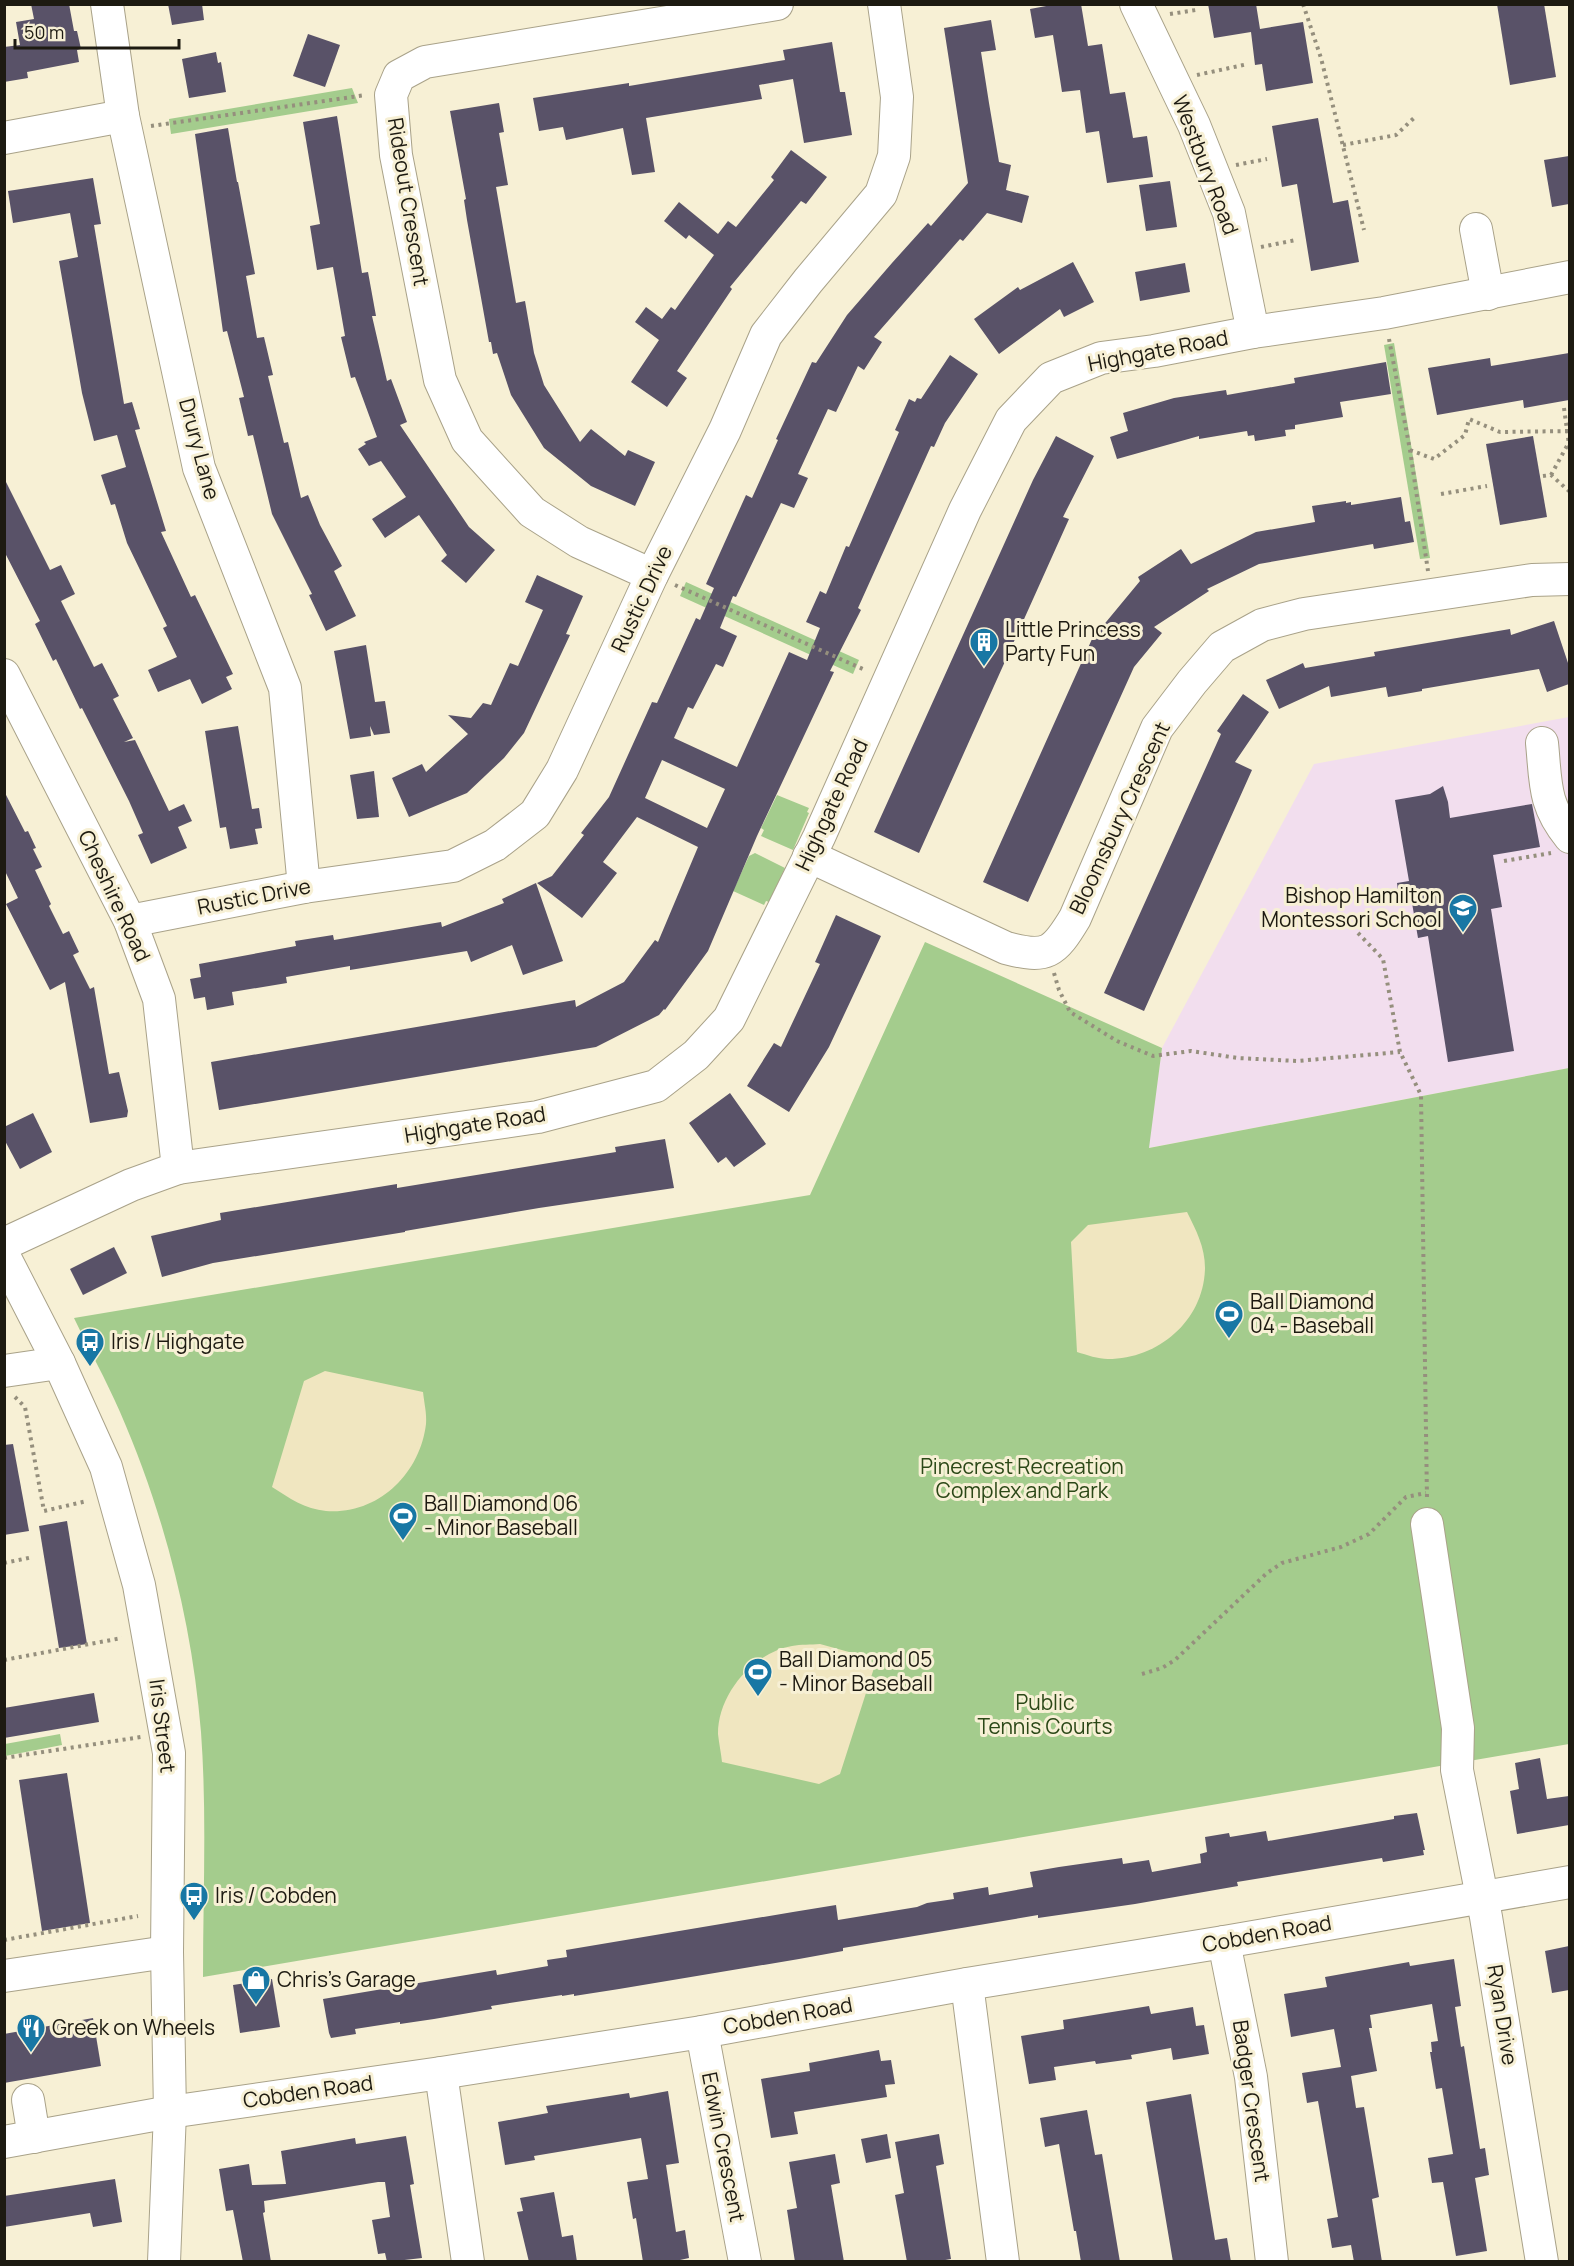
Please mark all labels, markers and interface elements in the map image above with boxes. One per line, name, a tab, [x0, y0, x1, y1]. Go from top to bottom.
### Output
scale bar	[15, 12, 178, 50]
text: 50 m	[24, 20, 64, 44]
street label: Westbury Road	[1166, 91, 1245, 239]
street label: Rideout Crescent	[382, 116, 436, 288]
street label: Highgate Road	[1085, 323, 1230, 377]
street label: Drury Lane	[173, 395, 227, 503]
street label: Rustic Drive	[604, 541, 678, 657]
place label: Little Princess Party Fun	[1005, 615, 1141, 667]
building icon: Little Princess Party Fun	[968, 626, 1000, 668]
street label: Bloomsbury Crescent	[1062, 717, 1176, 918]
street label: Highgate Road	[788, 734, 874, 875]
street label: Cheshire Road	[72, 825, 158, 966]
street label: Rustic Drive	[195, 871, 313, 921]
place label: Bishop Hamilton Montessori School	[1261, 881, 1442, 933]
school or university icon: Bishop Hamilton Montessori School	[1447, 892, 1479, 934]
street label: Highgate Road	[402, 1099, 547, 1149]
place label: Ball Diamond 04 - Baseball	[1250, 1287, 1374, 1339]
sports icon: Ball Diamond 04 - Baseball	[1213, 1298, 1245, 1340]
bus stop icon: Iris / Highgate	[74, 1326, 106, 1368]
place label: Iris / Highgate	[111, 1327, 245, 1355]
park label: Pinecrest Recreation Complex and Park	[920, 1452, 1124, 1504]
place label: Ball Diamond 06 - Minor Baseball	[424, 1489, 578, 1541]
sports icon: Ball Diamond 06 - Minor Baseball	[387, 1500, 419, 1542]
place label: Ball Diamond 05 - Minor Baseball	[779, 1645, 933, 1697]
sports icon: Ball Diamond 05 - Minor Baseball	[742, 1656, 774, 1698]
street label: Iris Street	[143, 1677, 183, 1774]
park label: Public Tennis Courts	[978, 1688, 1112, 1740]
bus stop icon: Iris / Cobden	[178, 1880, 210, 1922]
place label: Iris / Cobden	[215, 1881, 337, 1909]
street label: Cobden Road	[1200, 1908, 1334, 1958]
street label: Ryan Drive	[1481, 1963, 1525, 2067]
shop icon: Chris's Garage	[240, 1964, 272, 2006]
place label: Chris's Garage	[277, 1965, 416, 1993]
street label: Cobden Road	[721, 1990, 855, 2040]
restaurant icon: Greek on Wheels	[15, 2012, 47, 2054]
place label: Greek on Wheels	[52, 2013, 215, 2041]
street label: Badger Crescent	[1227, 2018, 1277, 2184]
street label: Cobden Road	[241, 2068, 375, 2114]
street label: Edwin Crescent	[696, 2070, 752, 2224]

